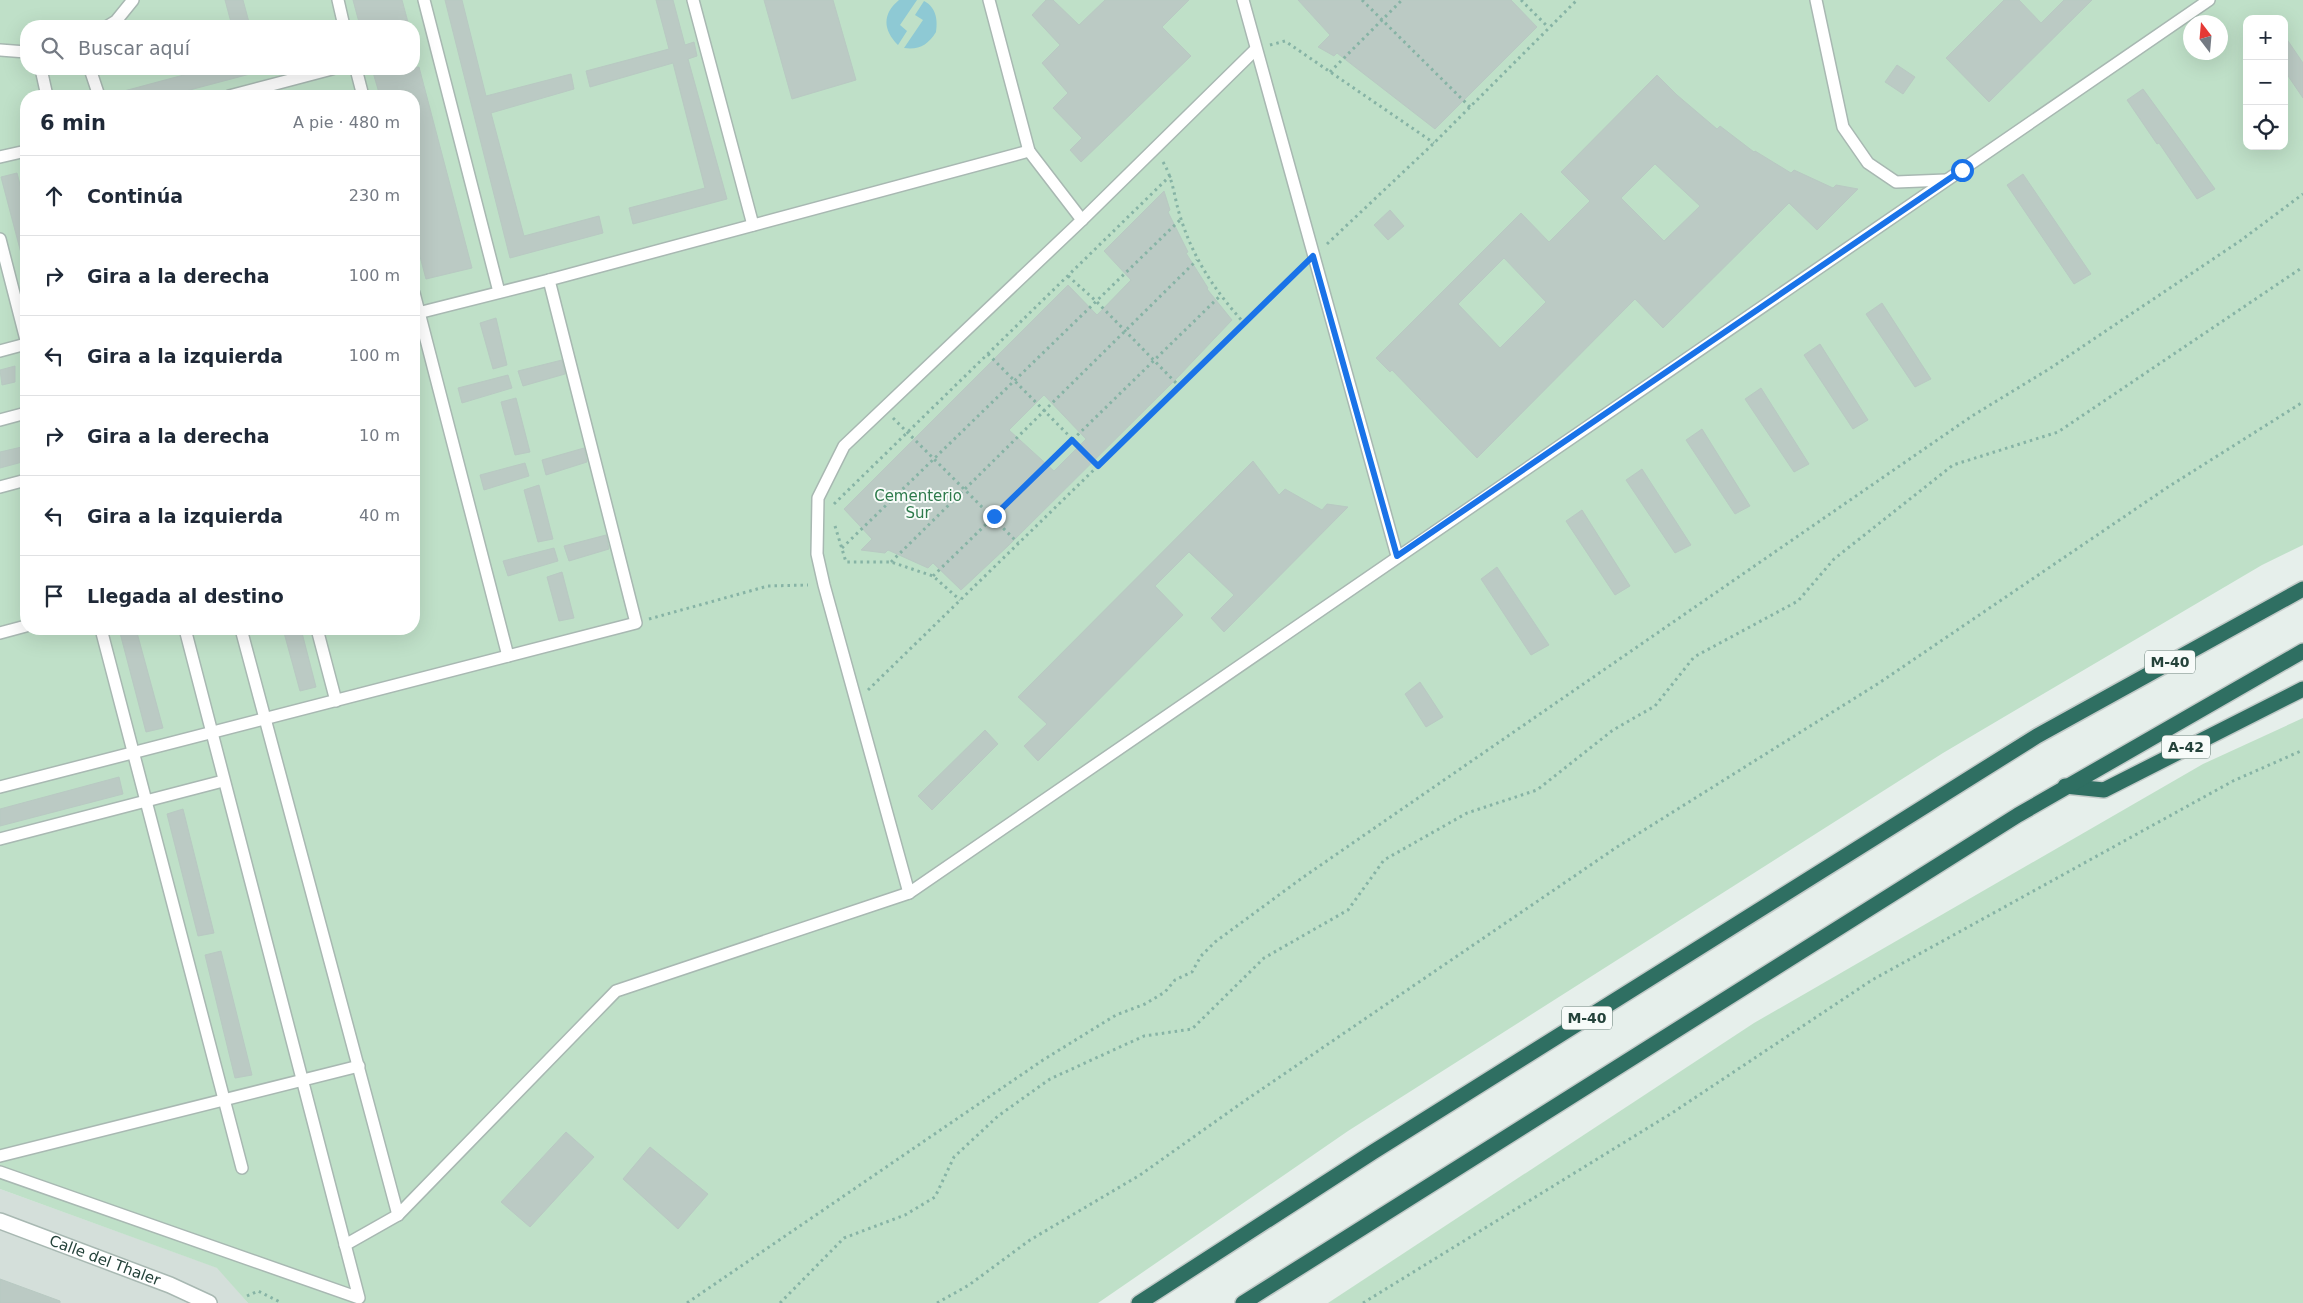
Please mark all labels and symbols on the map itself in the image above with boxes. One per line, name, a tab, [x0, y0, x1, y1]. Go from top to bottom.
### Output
north arrow	[2183, 15, 2228, 60]
route start	[1951, 159, 1974, 182]
park label: Cementerio Sur	[874, 487, 962, 522]
route end	[983, 505, 1006, 528]
road number: M-40	[2145, 650, 2195, 674]
road number: A-42	[2162, 736, 2210, 759]
road number: M-40	[1562, 1006, 1612, 1030]
street label: Calle del Thaler	[47, 1231, 164, 1290]

